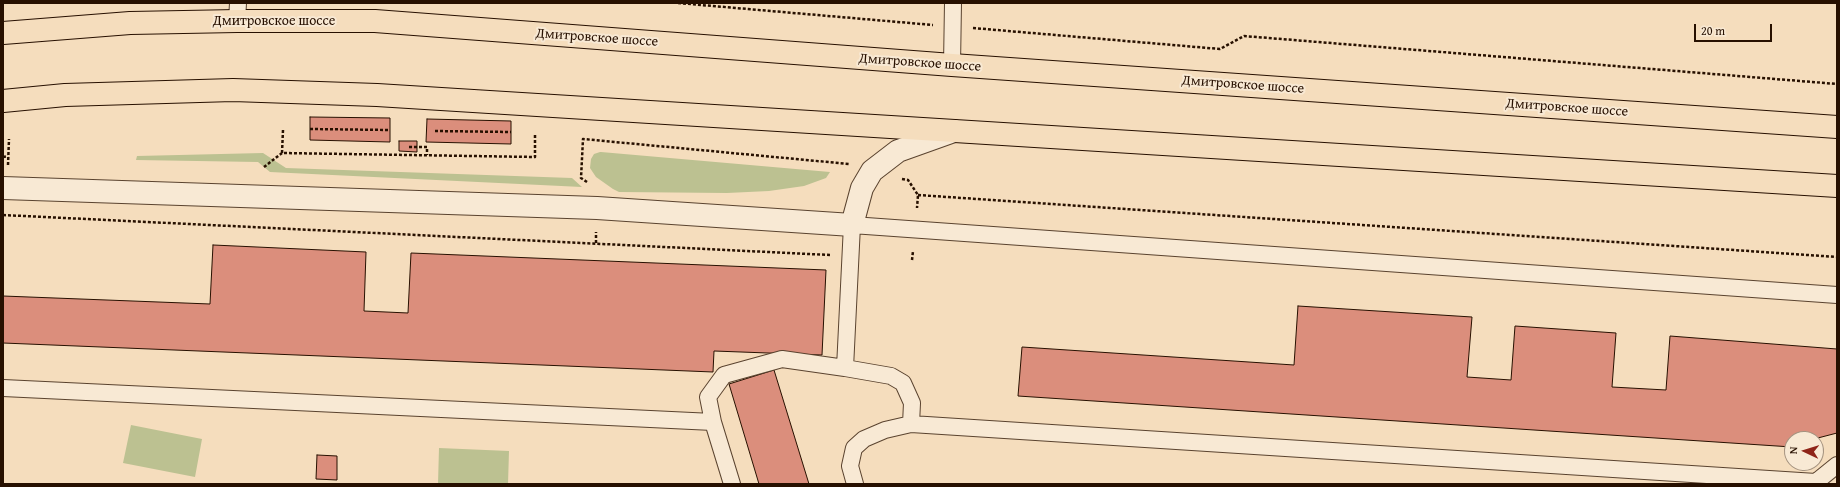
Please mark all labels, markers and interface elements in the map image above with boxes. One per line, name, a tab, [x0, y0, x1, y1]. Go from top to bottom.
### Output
street label: Дмитровское шоссе	[213, 13, 335, 29]
scale bar	[1696, 16, 1774, 42]
text: 20 m	[1701, 22, 1725, 39]
street label: Дмитровское шоссе	[535, 25, 659, 51]
street label: Дмитровское шоссе	[858, 50, 982, 76]
street label: Дмитровское шоссе	[1181, 72, 1305, 98]
street label: Дмитровское шоссе	[1505, 95, 1629, 121]
north arrow	[1784, 431, 1824, 471]
text: N	[1785, 446, 1801, 454]

